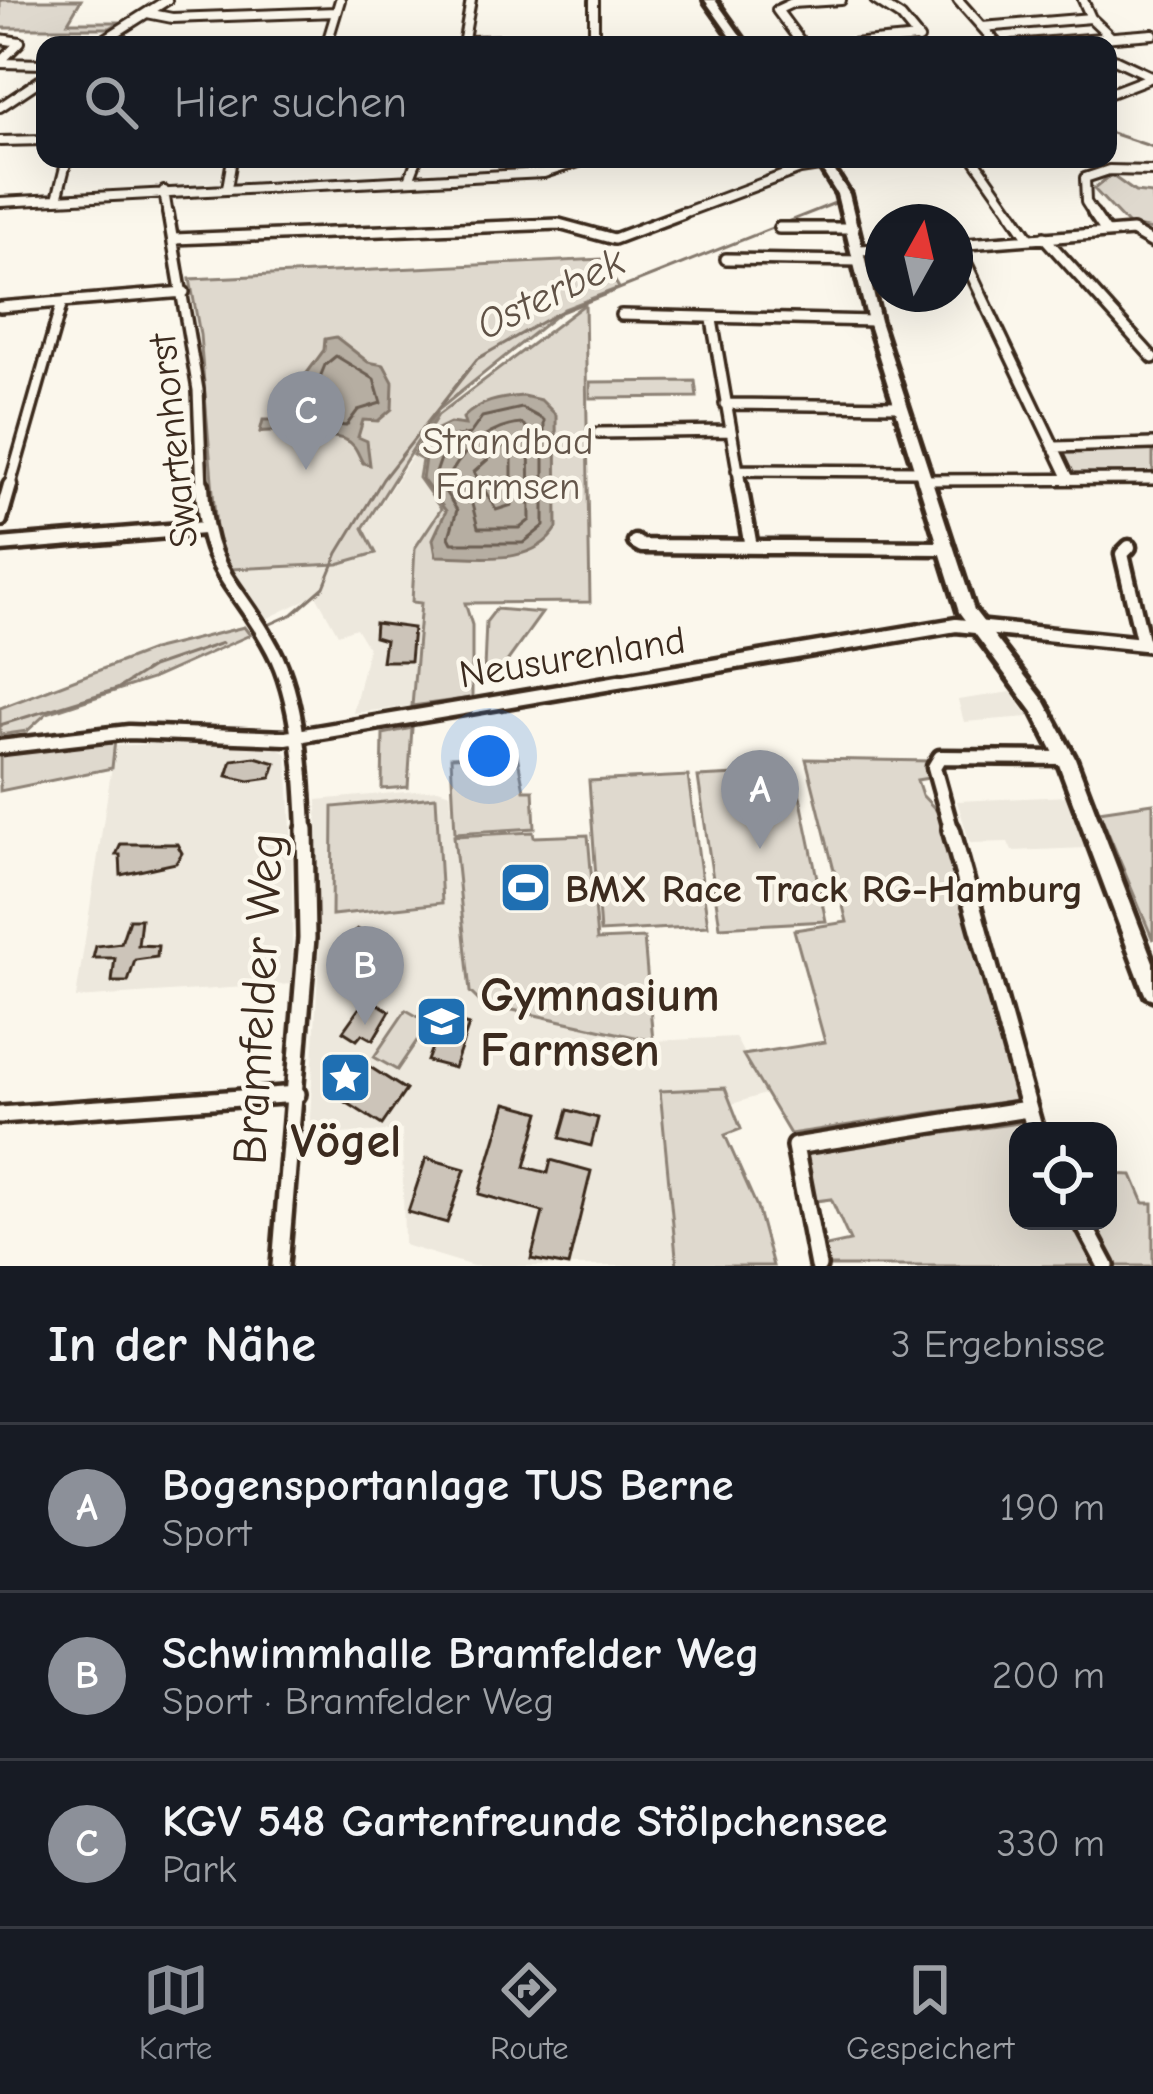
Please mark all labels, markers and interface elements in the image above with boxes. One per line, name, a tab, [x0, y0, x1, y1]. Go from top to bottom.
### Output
search box	[36, 36, 1117, 168]
icon: search	[78, 69, 144, 135]
text: Hier suchen	[174, 76, 407, 128]
north arrow	[865, 204, 973, 312]
water label: Osterbek	[469, 236, 633, 350]
street label: Swartenhorst	[140, 330, 207, 550]
pin: C	[267, 371, 345, 470]
park label: Strandbad Farmsen	[422, 419, 594, 509]
street label: Neusurenland	[456, 617, 688, 698]
your location	[459, 726, 519, 786]
pin: A	[721, 750, 799, 849]
street label: Bramfelder Weg	[222, 832, 295, 1166]
sports icon: BMX Race Track RG-Hamburg	[498, 860, 554, 916]
place label: BMX Race Track RG-Hamburg	[565, 867, 1083, 912]
pin: B	[326, 926, 404, 1025]
place label: Gymnasium Farmsen	[480, 968, 720, 1078]
school or university icon: Gymnasium Farmsen	[413, 994, 469, 1050]
place icon: Vögel	[318, 1049, 374, 1105]
place label: Vögel	[291, 1114, 401, 1169]
map controls	[1009, 1122, 1117, 1230]
button: locate	[1009, 1122, 1117, 1230]
text: In der Nähe	[48, 1315, 316, 1374]
text: 3 Ergebnisse	[891, 1322, 1105, 1367]
text: Bogensportanlage TUS Berne	[162, 1459, 734, 1511]
text: A	[76, 1485, 98, 1530]
text: 190 m	[1000, 1485, 1105, 1530]
text: Sport	[162, 1511, 252, 1556]
text: Schwimmhalle Bramfelder Weg	[162, 1627, 760, 1679]
text: B	[75, 1653, 99, 1698]
text: 200 m	[992, 1653, 1105, 1698]
text: Sport · Bramfelder Weg	[162, 1679, 554, 1724]
text: KGV 548 Gartenfreunde Stölpchensee	[162, 1795, 888, 1847]
text: C	[75, 1821, 99, 1866]
text: 330 m	[997, 1821, 1105, 1866]
text: Park	[162, 1847, 237, 1892]
tab: Karte	[139, 1957, 212, 2067]
tab: Route	[490, 1957, 569, 2067]
tab: Gespeichert	[846, 1957, 1014, 2067]

